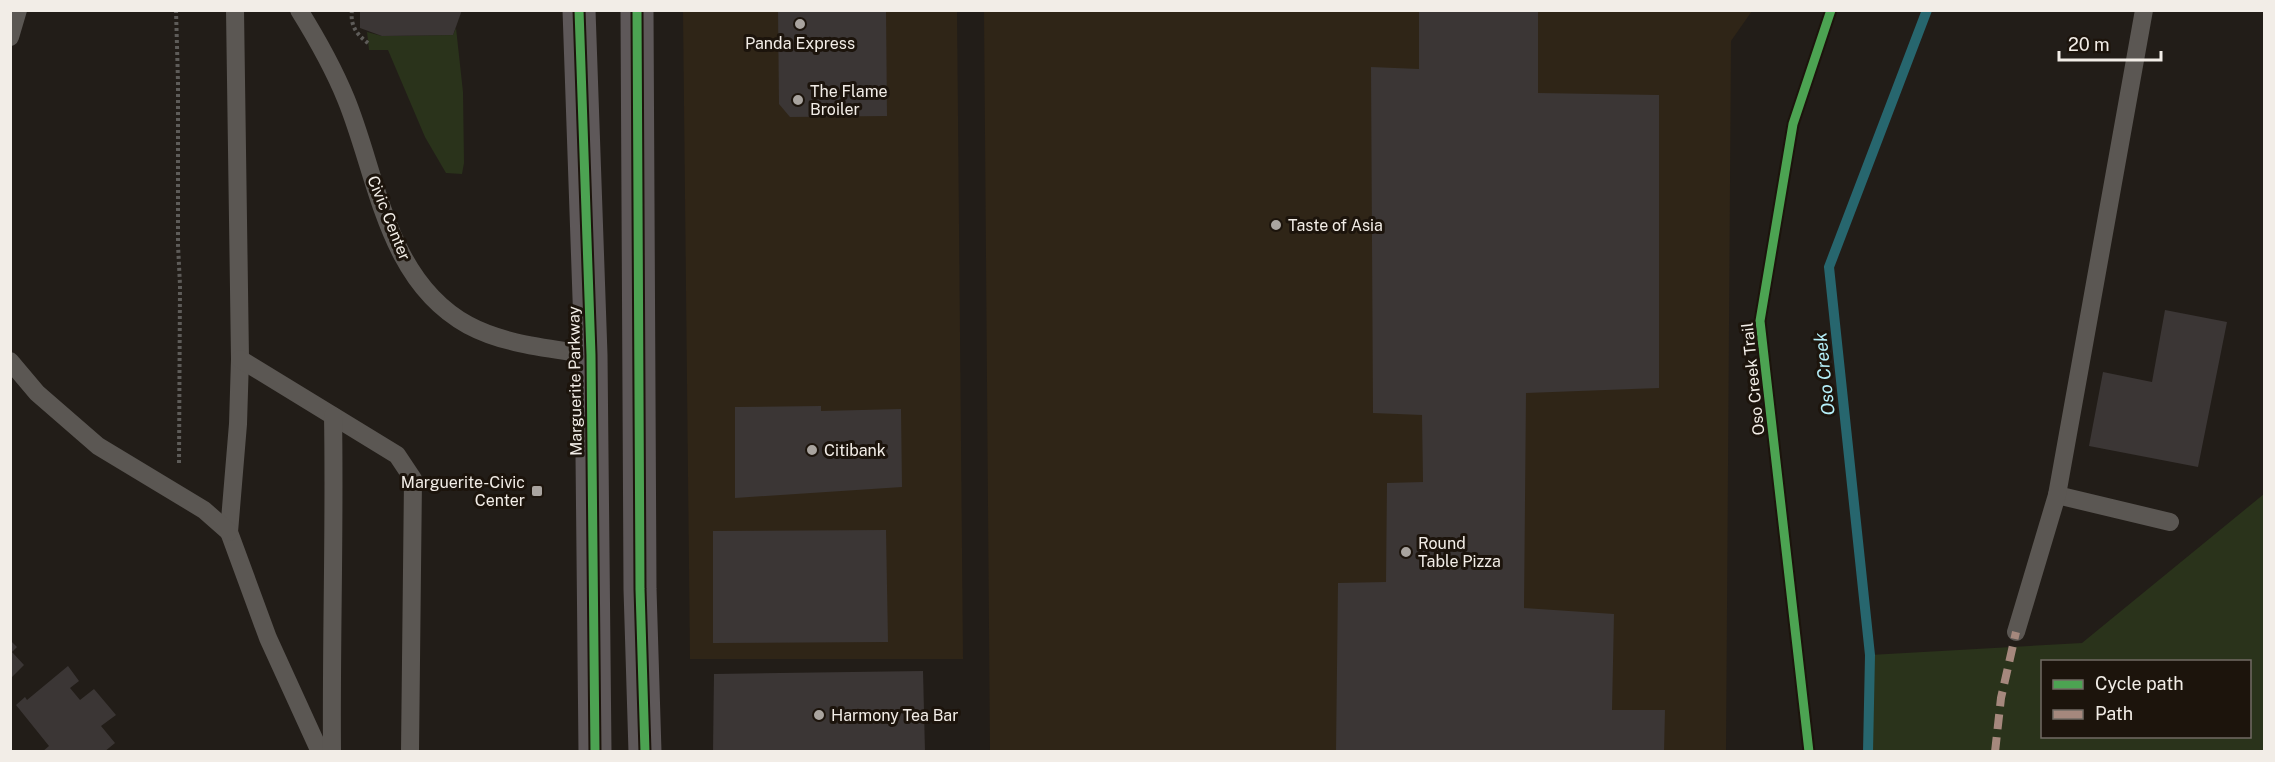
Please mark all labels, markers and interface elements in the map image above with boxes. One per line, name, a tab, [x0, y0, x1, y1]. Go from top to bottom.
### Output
marker: Panda Express	[793, 17, 807, 31]
scale bar	[2059, 24, 2161, 62]
place label: Panda Express	[745, 34, 855, 53]
text: 20 m	[2068, 34, 2110, 55]
place label: The Flame Broiler	[810, 82, 888, 119]
marker: The Flame Broiler	[791, 93, 805, 107]
street label: Civic Center	[363, 173, 415, 263]
place label: Taste of Asia	[1288, 216, 1383, 235]
marker: Taste of Asia	[1269, 218, 1283, 232]
street label: Marguerite Parkway	[564, 305, 586, 456]
street label: Oso Creek Trail	[1738, 321, 1768, 436]
water label: Oso Creek	[1809, 331, 1839, 417]
place label: Citibank	[824, 441, 886, 460]
marker: Citibank	[805, 443, 819, 457]
place label: Marguerite-Civic Center	[401, 473, 525, 510]
marker: Marguerite-Civic Center	[530, 484, 544, 498]
place label: Round Table Pizza	[1418, 534, 1501, 571]
marker: Round Table Pizza	[1399, 545, 1413, 559]
legend	[2041, 660, 2251, 738]
text: Cycle path	[2095, 673, 2184, 694]
text: Path	[2095, 703, 2133, 724]
place label: Harmony Tea Bar	[831, 706, 958, 725]
marker: Harmony Tea Bar	[812, 708, 826, 722]

